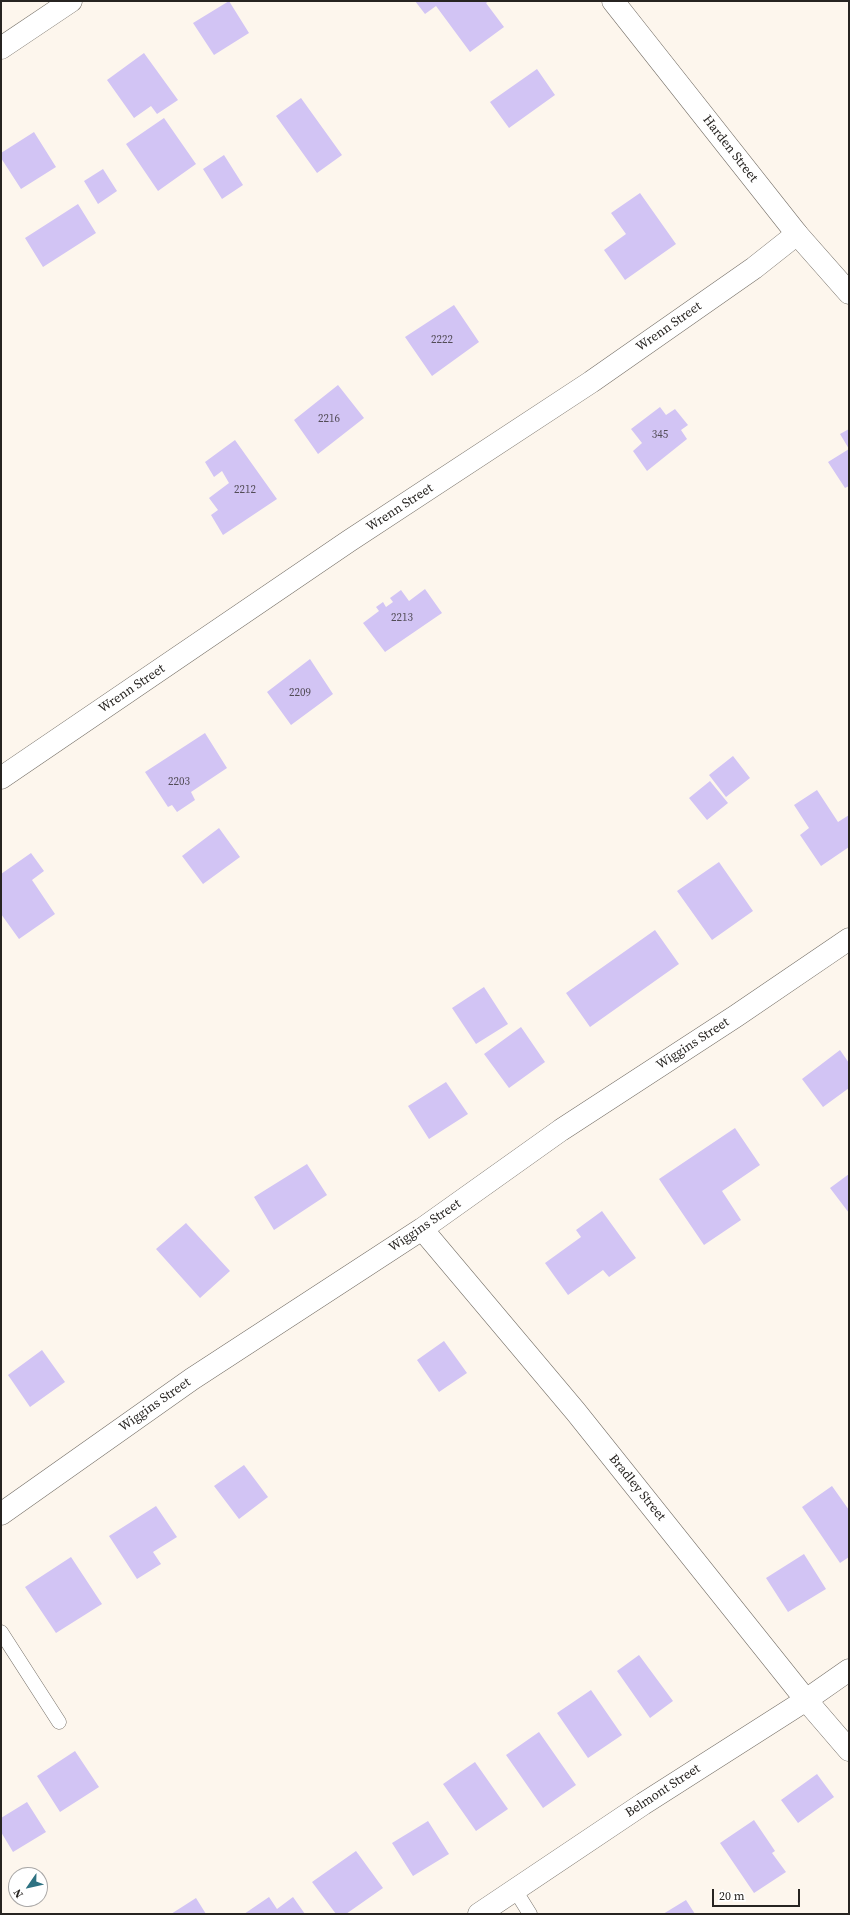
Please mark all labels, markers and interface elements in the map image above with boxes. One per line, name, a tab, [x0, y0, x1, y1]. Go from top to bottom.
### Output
street label: Harden Street	[699, 113, 761, 185]
street label: Wrenn Street	[633, 299, 705, 355]
house number: 2222	[431, 333, 453, 347]
house number: 2216	[318, 412, 340, 426]
house number: 345	[652, 428, 668, 442]
street label: Wrenn Street	[364, 481, 436, 535]
house number: 2212	[234, 483, 256, 497]
house number: 2213	[391, 611, 413, 625]
street label: Wrenn Street	[96, 661, 168, 717]
house number: 2209	[289, 686, 311, 700]
house number: 2203	[168, 775, 190, 789]
street label: Wiggins Street	[654, 1015, 732, 1073]
street label: Wiggins Street	[386, 1196, 464, 1256]
street label: Wiggins Street	[116, 1375, 194, 1435]
street label: Bradley Street	[605, 1452, 669, 1524]
street label: Belmont Street	[623, 1761, 703, 1821]
north arrow	[8, 1867, 48, 1907]
scale bar	[714, 1881, 802, 1907]
text: N	[10, 1886, 27, 1901]
text: 20 m	[719, 1888, 745, 1904]

